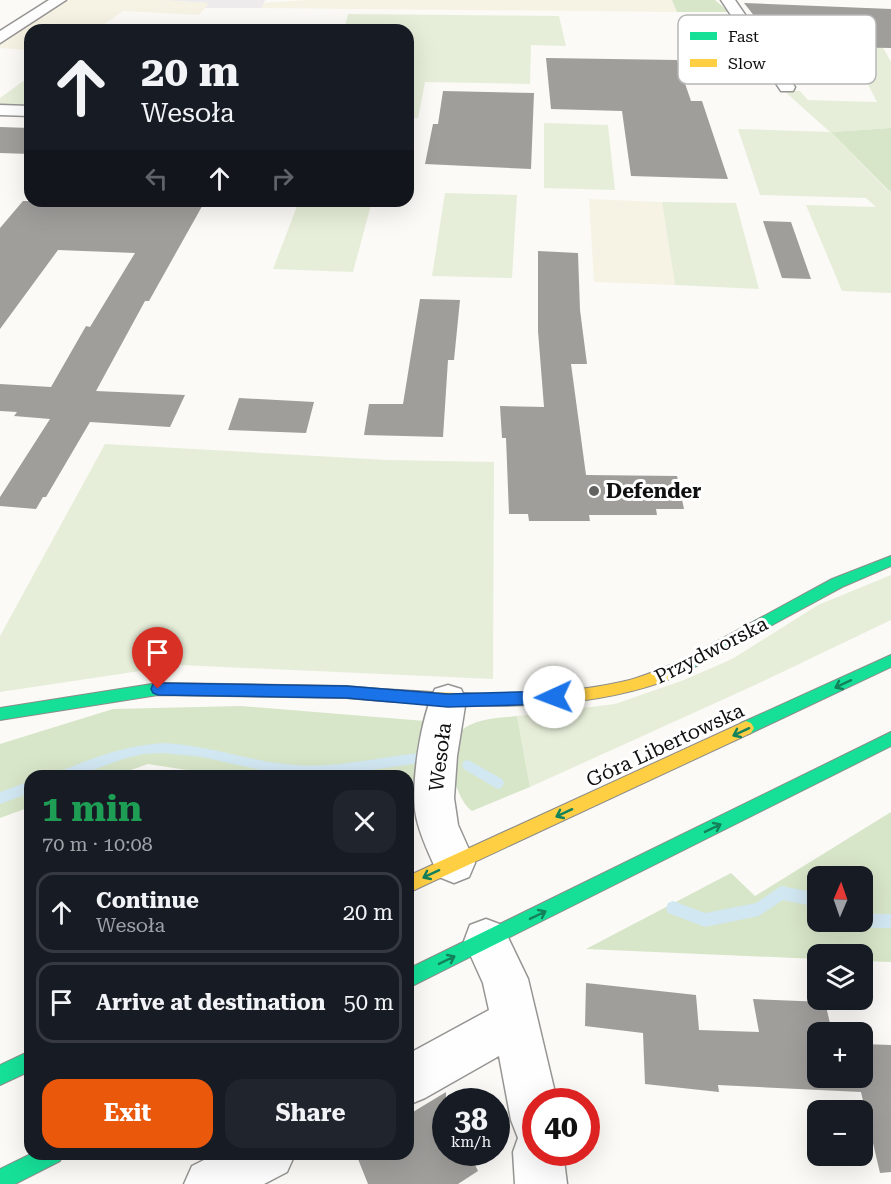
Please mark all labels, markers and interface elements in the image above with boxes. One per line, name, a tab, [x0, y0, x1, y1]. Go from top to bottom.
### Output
legend	[678, 15, 876, 84]
text: Fast	[728, 27, 759, 46]
text: 20 m	[141, 47, 239, 96]
icon: ahead	[42, 48, 120, 126]
text: Slow	[728, 54, 766, 73]
text: Wesoła	[141, 97, 235, 129]
icon: left	[140, 162, 173, 195]
icon: ahead	[203, 162, 236, 195]
icon: right	[266, 162, 299, 195]
place label: Defender	[606, 479, 701, 503]
marker: Defender	[587, 484, 601, 498]
street label: Przydworska	[650, 611, 772, 689]
pin	[132, 627, 183, 689]
icon: arrive	[141, 636, 174, 669]
position arrow	[522, 665, 586, 729]
one-way arrow	[834, 679, 852, 691]
street label: Góra Libertowska	[582, 698, 748, 792]
street label: Wesoła	[424, 721, 456, 793]
one-way arrow	[733, 726, 751, 738]
text: 1 min	[42, 788, 142, 830]
button: close	[333, 790, 396, 853]
one-way arrow	[555, 808, 574, 819]
one-way arrow	[704, 822, 722, 834]
text: 70 m · 10:08	[42, 832, 153, 856]
north arrow	[807, 866, 873, 932]
map controls	[807, 866, 873, 1166]
one-way arrow	[423, 869, 441, 881]
text: Continue	[96, 888, 199, 913]
icon: ahead	[45, 896, 78, 929]
text: 20 m	[343, 900, 393, 925]
one-way arrow	[529, 908, 547, 920]
text: Wesoła	[96, 913, 165, 937]
button: layers	[807, 944, 873, 1010]
one-way arrow	[438, 953, 456, 965]
icon: arrive	[45, 986, 78, 1019]
text: Arrive at destination	[96, 990, 325, 1015]
text: 50 m	[343, 990, 394, 1015]
button: +	[807, 1022, 873, 1088]
button: Exit	[42, 1079, 213, 1148]
button: Share	[225, 1079, 396, 1148]
speed limit sign: 40	[522, 1088, 600, 1166]
button: −	[807, 1100, 873, 1166]
text: 38	[454, 1102, 488, 1137]
text: km/h	[451, 1133, 491, 1151]

